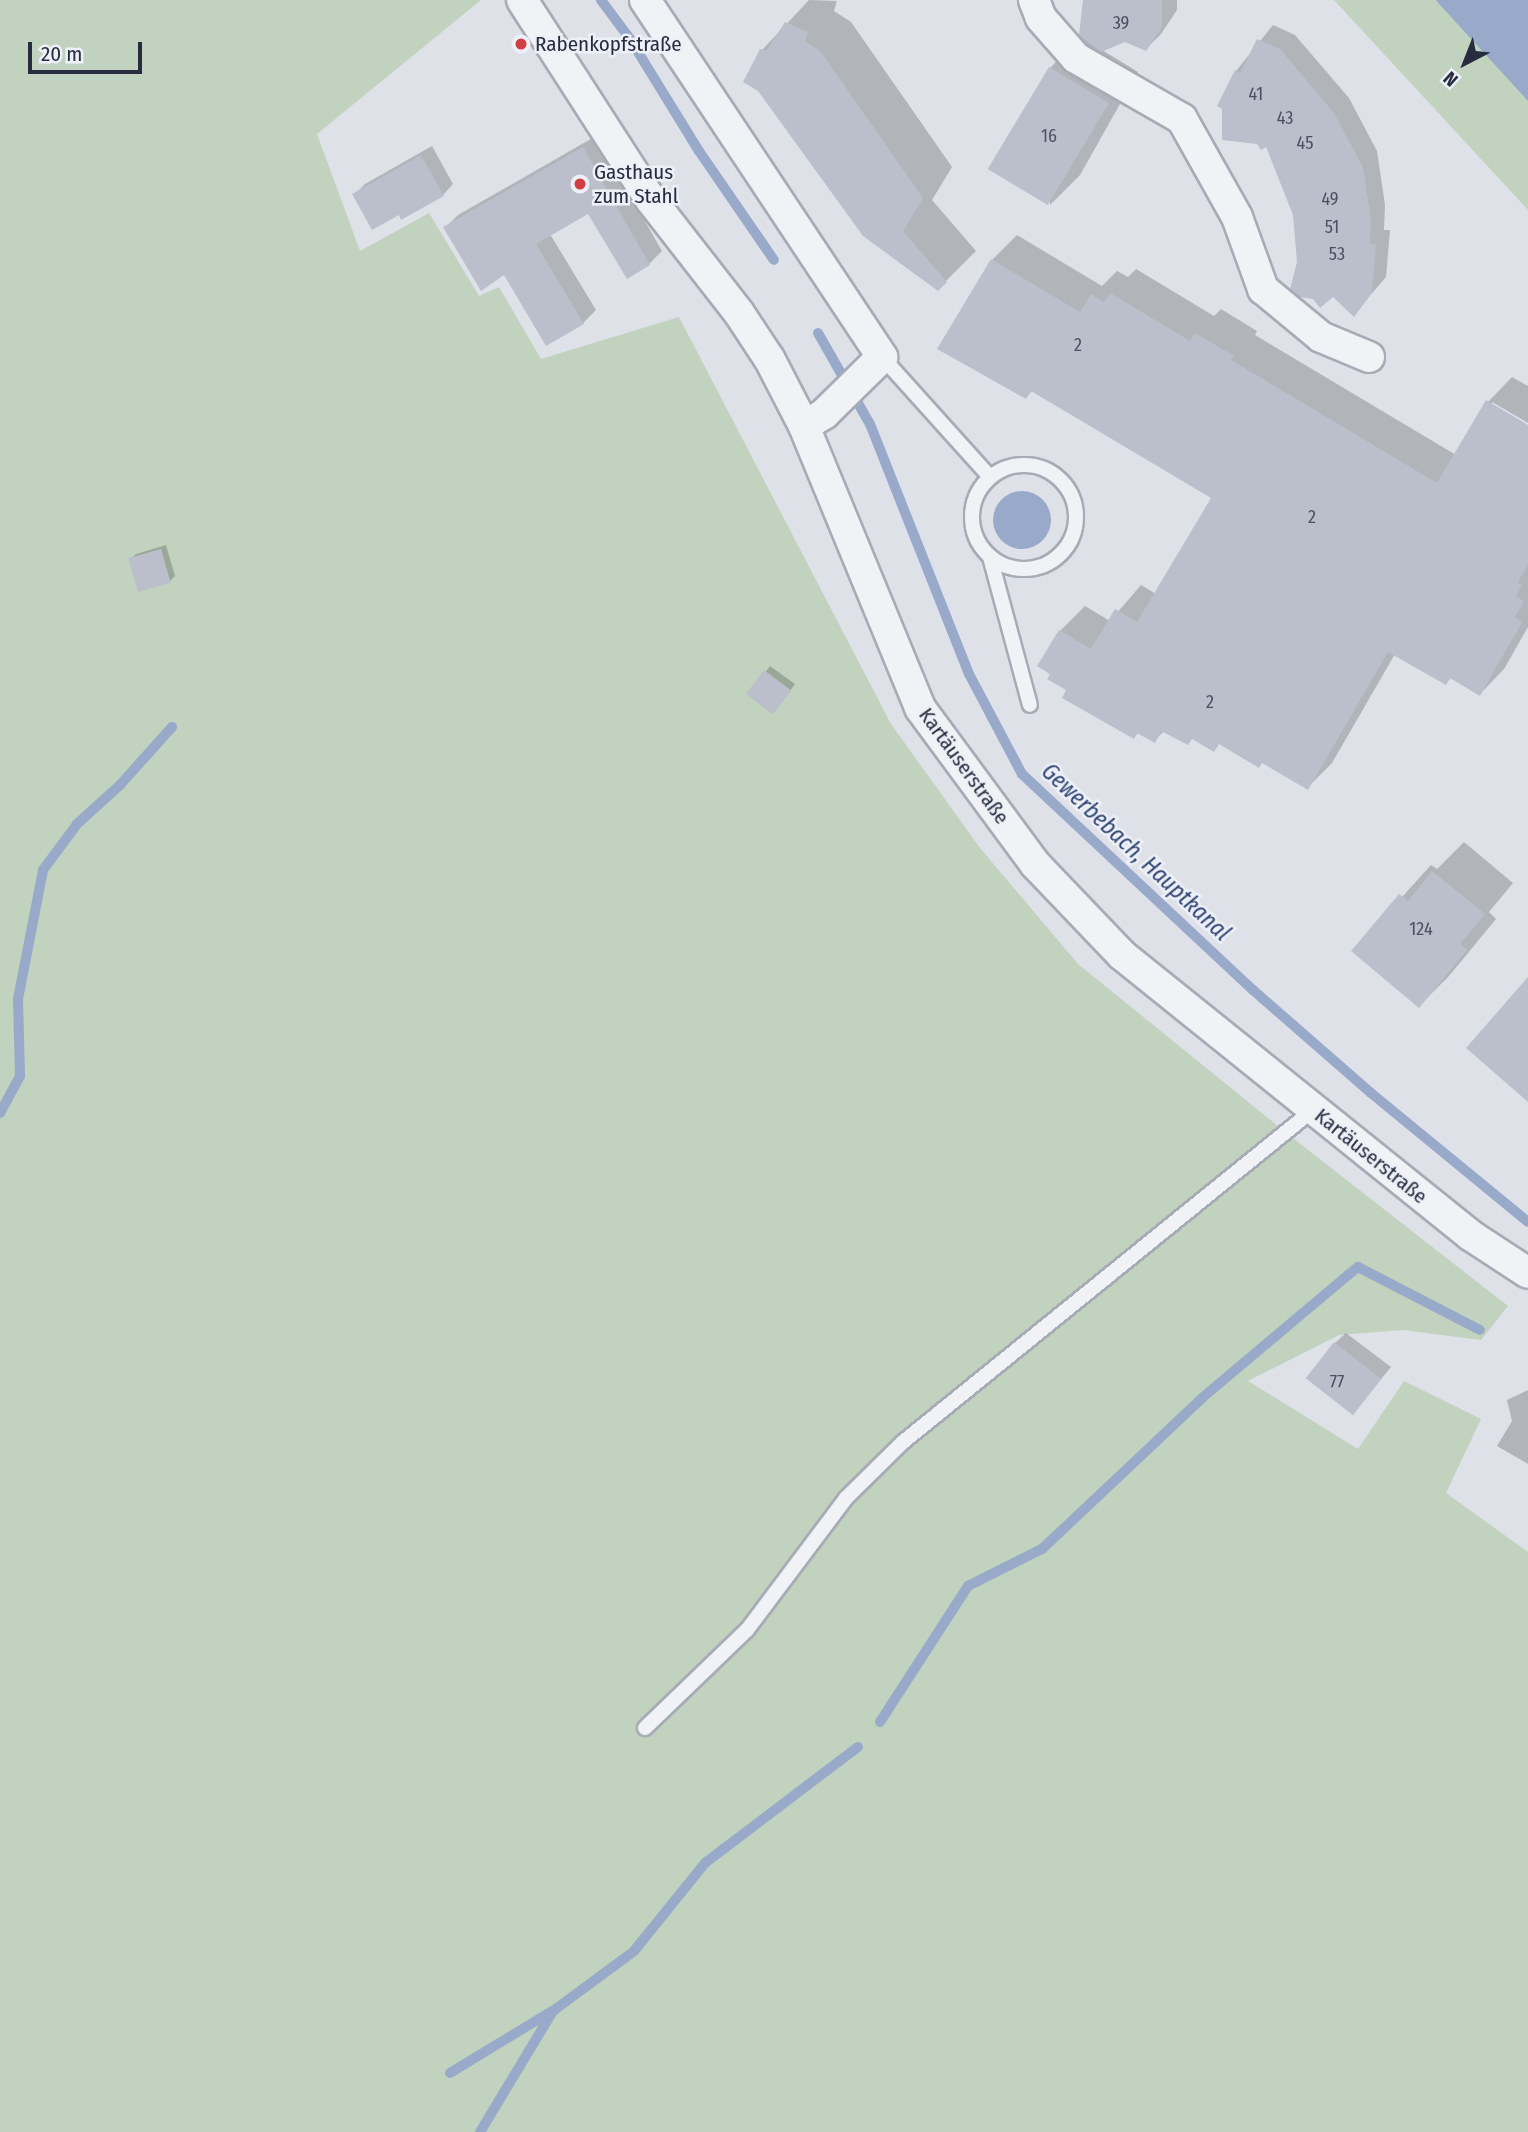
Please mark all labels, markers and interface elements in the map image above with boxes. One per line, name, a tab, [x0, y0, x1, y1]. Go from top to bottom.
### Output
house number: 39	[1113, 12, 1129, 34]
scale bar	[32, 28, 145, 72]
north arrow	[1430, 28, 1500, 98]
place label: Rabenkopfstraße	[535, 31, 682, 57]
marker: Rabenkopfstraße	[513, 36, 529, 52]
text: 20 m	[41, 41, 82, 67]
text: N	[1439, 67, 1463, 91]
house number: 41	[1249, 83, 1263, 105]
house number: 43	[1277, 107, 1293, 129]
house number: 16	[1041, 125, 1057, 147]
house number: 45	[1297, 132, 1313, 154]
place label: Gasthaus zum Stahl	[594, 159, 678, 209]
marker: Gasthaus zum Stahl	[572, 176, 588, 192]
house number: 49	[1321, 188, 1339, 210]
house number: 51	[1325, 216, 1339, 238]
house number: 53	[1329, 243, 1345, 265]
house number: 2	[1074, 334, 1082, 356]
house number: 2	[1308, 506, 1316, 528]
house number: 2	[1206, 691, 1214, 713]
street label: Kartäuserstraße	[913, 703, 1015, 829]
water label: Gewerbebach, Hauptkanal	[1036, 757, 1236, 947]
house number: 124	[1409, 918, 1433, 940]
street label: Kartäuserstraße	[1310, 1103, 1432, 1209]
house number: 77	[1330, 1371, 1344, 1393]

